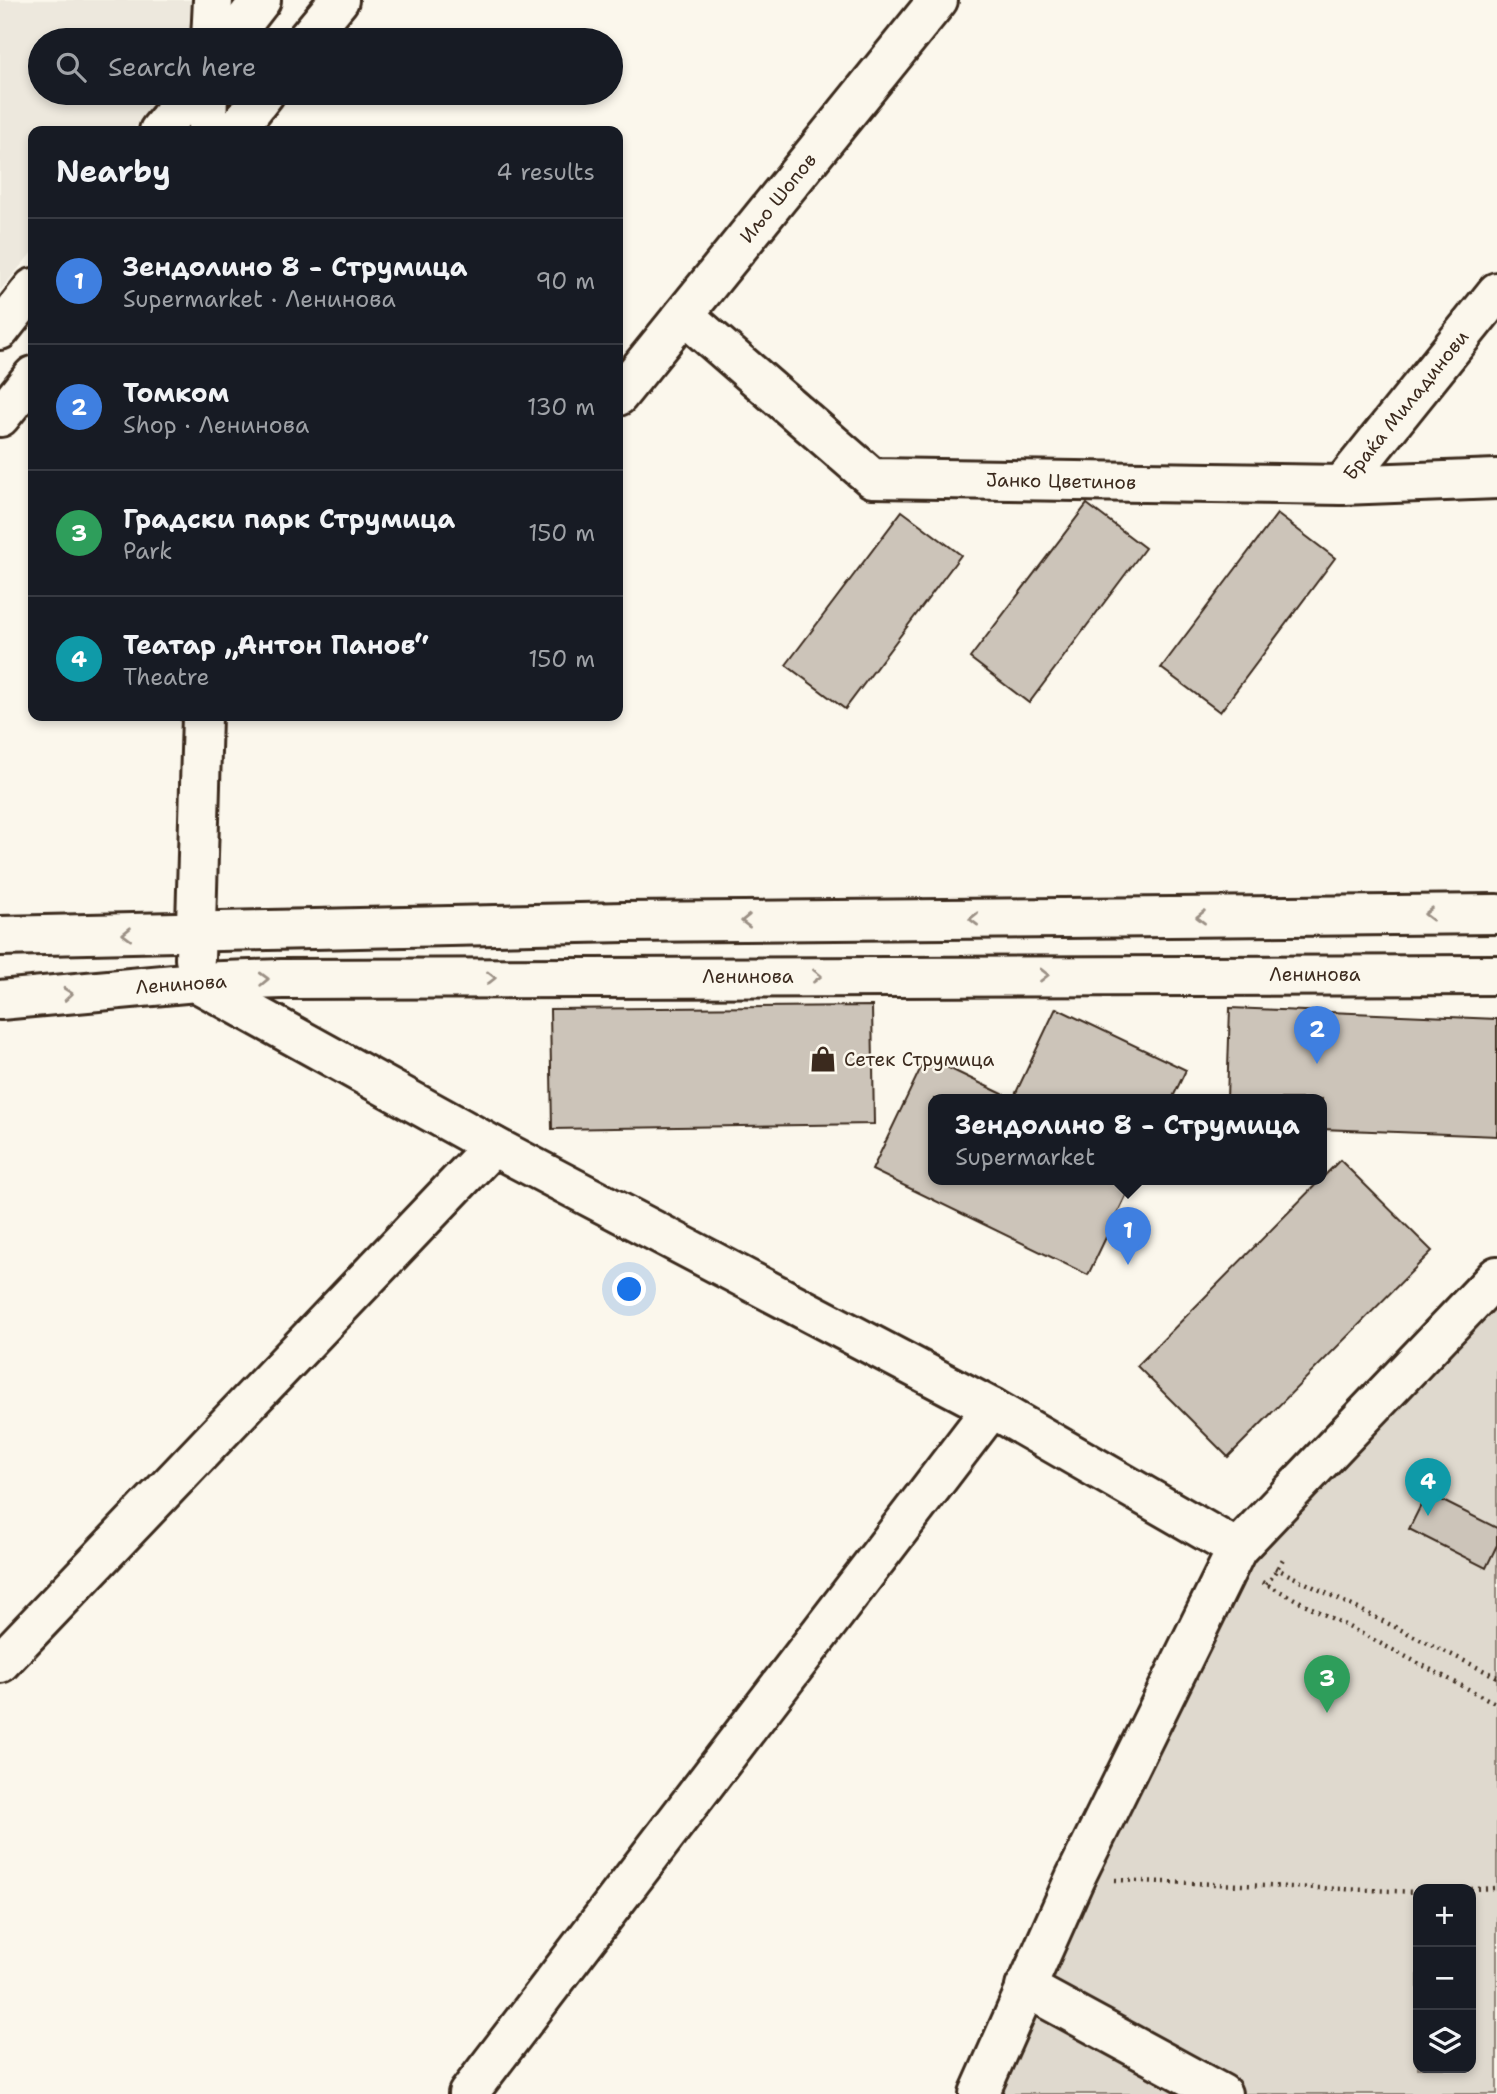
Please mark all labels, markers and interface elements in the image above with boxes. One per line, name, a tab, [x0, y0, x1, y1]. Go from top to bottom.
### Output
search box	[28, 28, 623, 105]
icon: search	[52, 48, 90, 86]
text: Search here	[108, 49, 257, 84]
street label: Иљо Шопов	[734, 148, 822, 248]
text: Nearby	[56, 151, 171, 192]
text: 4 results	[496, 157, 595, 187]
text: Зендолино 8 - Струмица	[123, 249, 467, 284]
text: 1	[74, 266, 84, 296]
text: 90 m	[535, 266, 595, 296]
text: Supermarket · Ленинова	[123, 284, 396, 314]
street label: Браќа Миладинови	[1338, 325, 1474, 485]
text: Томком	[123, 375, 229, 410]
text: 2	[71, 392, 87, 422]
text: 130 m	[527, 392, 595, 422]
text: Shop · Ленинова	[123, 410, 309, 440]
street label: Јанко Цветинов	[986, 467, 1136, 495]
text: Градски парк Струмица	[123, 501, 455, 536]
text: 3	[71, 518, 87, 548]
text: 150 m	[528, 518, 595, 548]
text: Park	[123, 536, 172, 566]
text: Театар „Антон Панов“	[123, 627, 429, 662]
text: 4	[71, 644, 87, 674]
text: 150 m	[528, 644, 595, 674]
text: Theatre	[123, 662, 210, 692]
one-way arrow	[1423, 907, 1434, 922]
one-way arrow	[1196, 909, 1206, 925]
one-way arrow	[968, 911, 979, 927]
one-way arrow	[741, 913, 751, 929]
one-way arrow	[121, 926, 132, 941]
street label: Ленинова	[1269, 962, 1361, 987]
street label: Ленинова	[702, 964, 794, 989]
one-way arrow	[1040, 967, 1050, 983]
street label: Ленинова	[135, 968, 228, 1000]
one-way arrow	[812, 968, 823, 984]
one-way arrow	[487, 970, 497, 986]
one-way arrow	[259, 972, 270, 987]
one-way arrow	[62, 986, 74, 1001]
pin: 2	[1294, 1006, 1340, 1064]
shop icon: Сетек Струмица	[808, 1044, 838, 1074]
place label: Сетек Струмица	[844, 1047, 995, 1072]
popup	[928, 1094, 1327, 1185]
text: Зендолино 8 - Струмица	[955, 1107, 1300, 1142]
text: Supermarket	[955, 1142, 1095, 1172]
pin: 1	[1105, 1207, 1151, 1265]
your location	[612, 1272, 646, 1306]
pin: 4	[1405, 1458, 1451, 1516]
pin: 3	[1304, 1655, 1350, 1713]
map controls	[1413, 1884, 1476, 2073]
button: +	[1413, 1884, 1476, 1947]
button: −	[1413, 1947, 1476, 2010]
button: layers	[1413, 2010, 1476, 2073]

